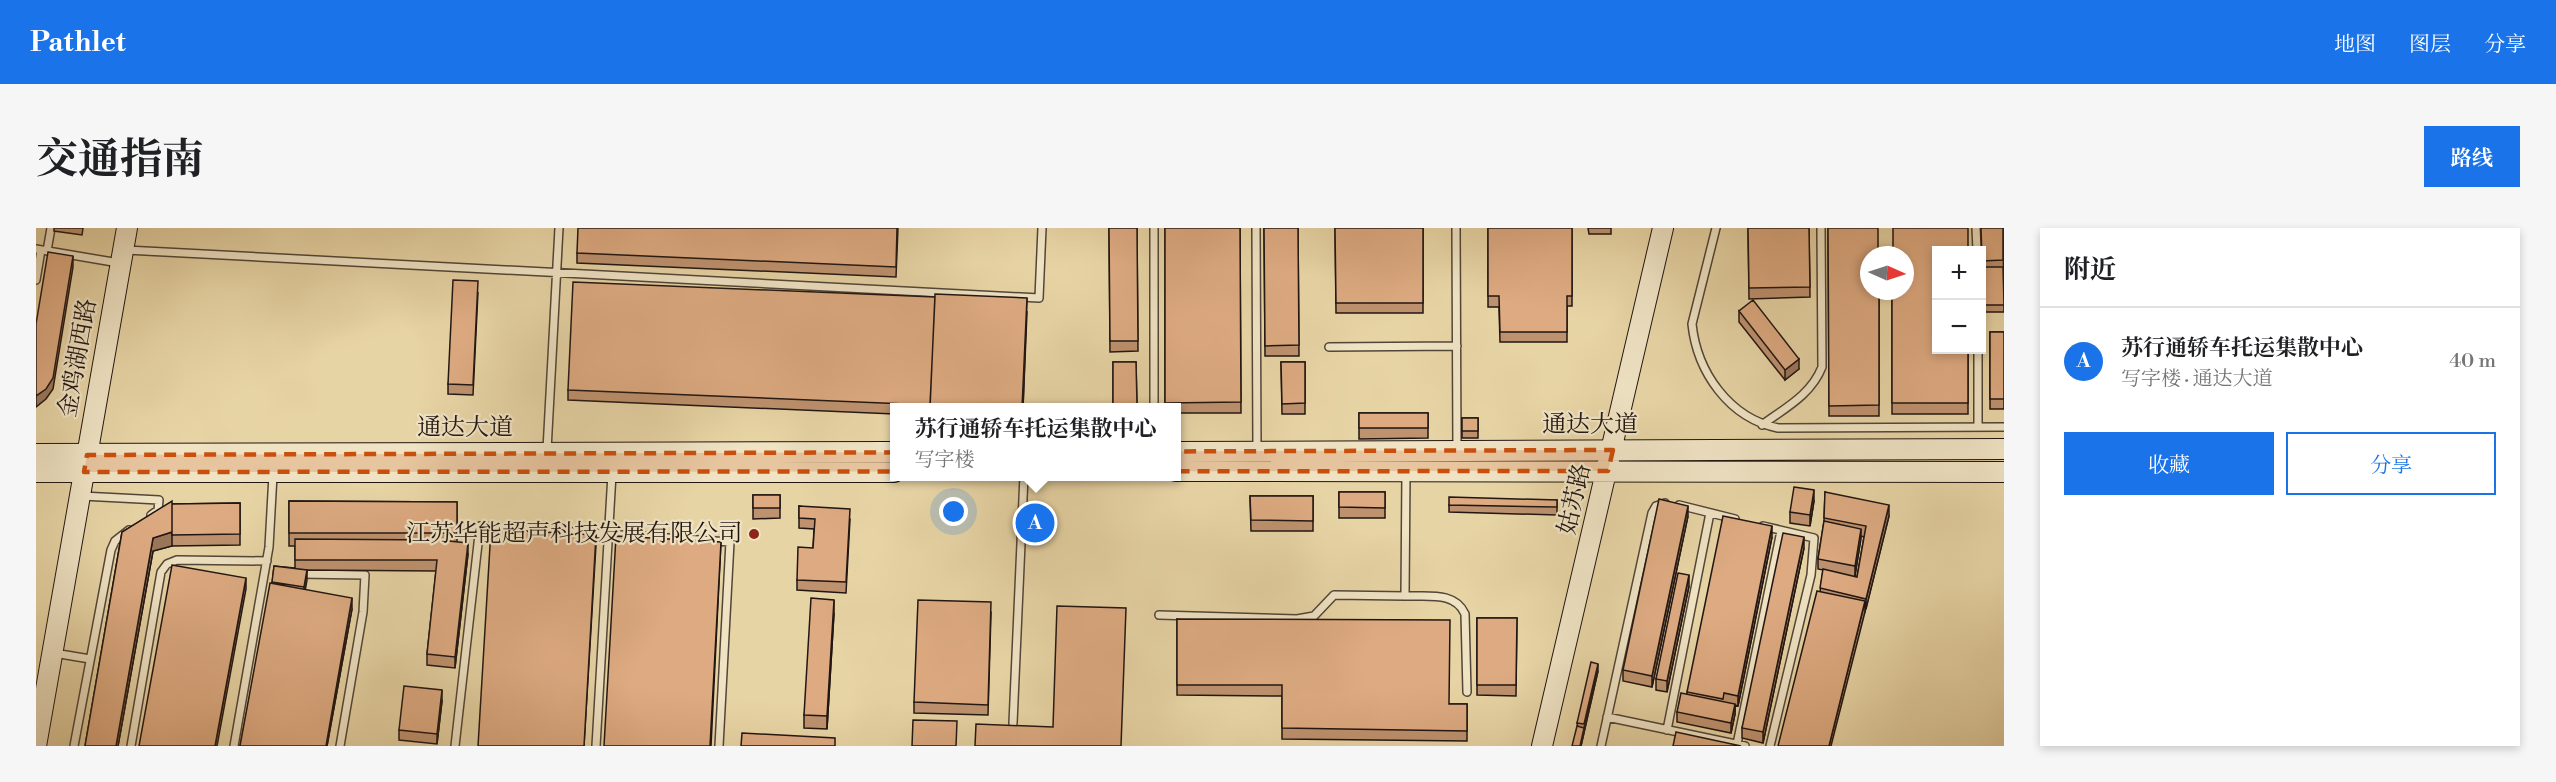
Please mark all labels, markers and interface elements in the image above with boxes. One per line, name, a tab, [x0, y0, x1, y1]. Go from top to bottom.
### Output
text: Pathlet	[30, 25, 126, 60]
text: 地图	[2334, 32, 2376, 58]
text: 图层	[2409, 32, 2451, 58]
text: 分享	[2484, 32, 2526, 58]
button: 路线	[2424, 126, 2520, 187]
text: 交通指南	[36, 134, 204, 187]
north arrow	[1860, 246, 1914, 300]
map controls	[1932, 246, 1986, 354]
button: +	[1932, 246, 1986, 300]
text: 附近	[2064, 254, 2116, 286]
street label: 金鸡湖西路	[53, 296, 103, 420]
button: −	[1932, 300, 1986, 354]
text: 苏行通轿车托运集散中心	[2121, 335, 2363, 362]
text: A	[2076, 349, 2091, 374]
text: 40 m	[2449, 349, 2496, 374]
text: 写字楼 · 通达大道	[2121, 367, 2273, 392]
popup	[890, 403, 1181, 481]
street label: 通达大道	[1542, 410, 1638, 440]
street label: 通达大道	[417, 413, 513, 443]
text: 苏行通轿车托运集散中心	[914, 416, 1157, 443]
button: 收藏	[2064, 432, 2274, 495]
button: 分享	[2286, 432, 2496, 495]
text: 写字楼	[914, 448, 974, 473]
street label: 姑苏路	[1552, 461, 1598, 537]
your location	[939, 497, 968, 526]
pin: A	[1016, 500, 1054, 546]
place label: 江苏华能超声科技发展有限公司	[406, 519, 742, 549]
marker: 江苏华能超声科技发展有限公司	[747, 527, 761, 541]

